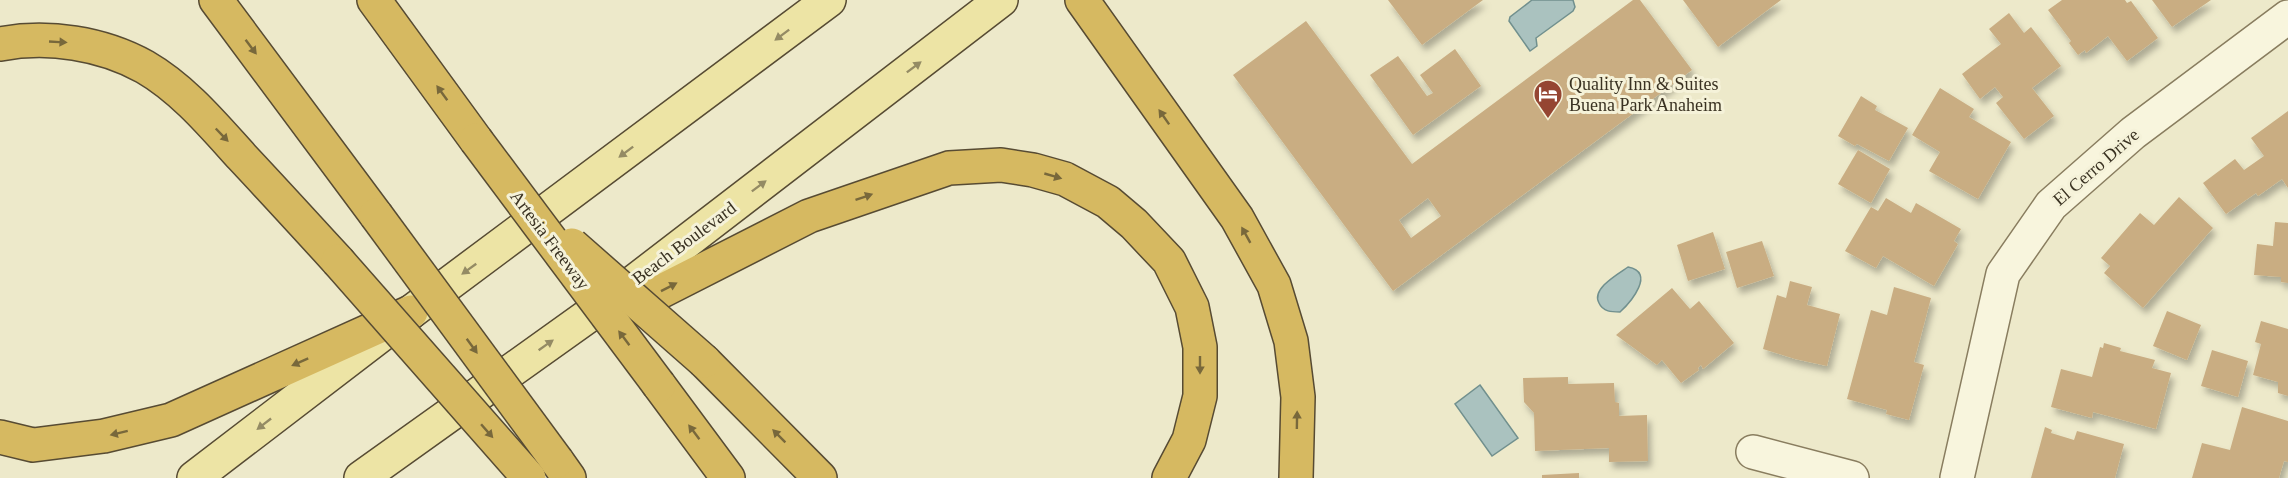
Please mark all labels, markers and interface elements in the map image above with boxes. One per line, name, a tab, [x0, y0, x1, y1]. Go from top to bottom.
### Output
one-way arrow	[774, 29, 790, 41]
one-way arrow	[49, 37, 68, 46]
one-way arrow	[245, 39, 257, 55]
one-way arrow	[906, 60, 922, 73]
place label: Quality Inn & Suites Buena Park Anaheim	[1569, 74, 1722, 115]
hotel icon: Quality Inn & Suites Buena Park Anaheim	[1532, 78, 1564, 120]
one-way arrow	[436, 85, 448, 100]
one-way arrow	[1159, 109, 1171, 124]
street label: El Cerro Drive	[2049, 124, 2143, 210]
one-way arrow	[215, 128, 229, 142]
one-way arrow	[618, 146, 634, 158]
one-way arrow	[1044, 172, 1062, 181]
one-way arrow	[752, 180, 767, 192]
street label: Artesia Freeway	[506, 187, 594, 293]
one-way arrow	[855, 192, 873, 202]
street label: Beach Boulevard	[628, 198, 740, 288]
one-way arrow	[1241, 226, 1251, 243]
one-way arrow	[462, 262, 477, 274]
one-way arrow	[661, 282, 678, 292]
one-way arrow	[618, 331, 630, 347]
one-way arrow	[466, 339, 478, 354]
one-way arrow	[538, 339, 554, 351]
one-way arrow	[1195, 355, 1205, 374]
one-way arrow	[292, 357, 309, 366]
one-way arrow	[1293, 410, 1302, 429]
one-way arrow	[257, 418, 273, 430]
one-way arrow	[481, 423, 494, 438]
one-way arrow	[688, 424, 700, 439]
one-way arrow	[110, 428, 128, 438]
one-way arrow	[773, 430, 787, 444]

